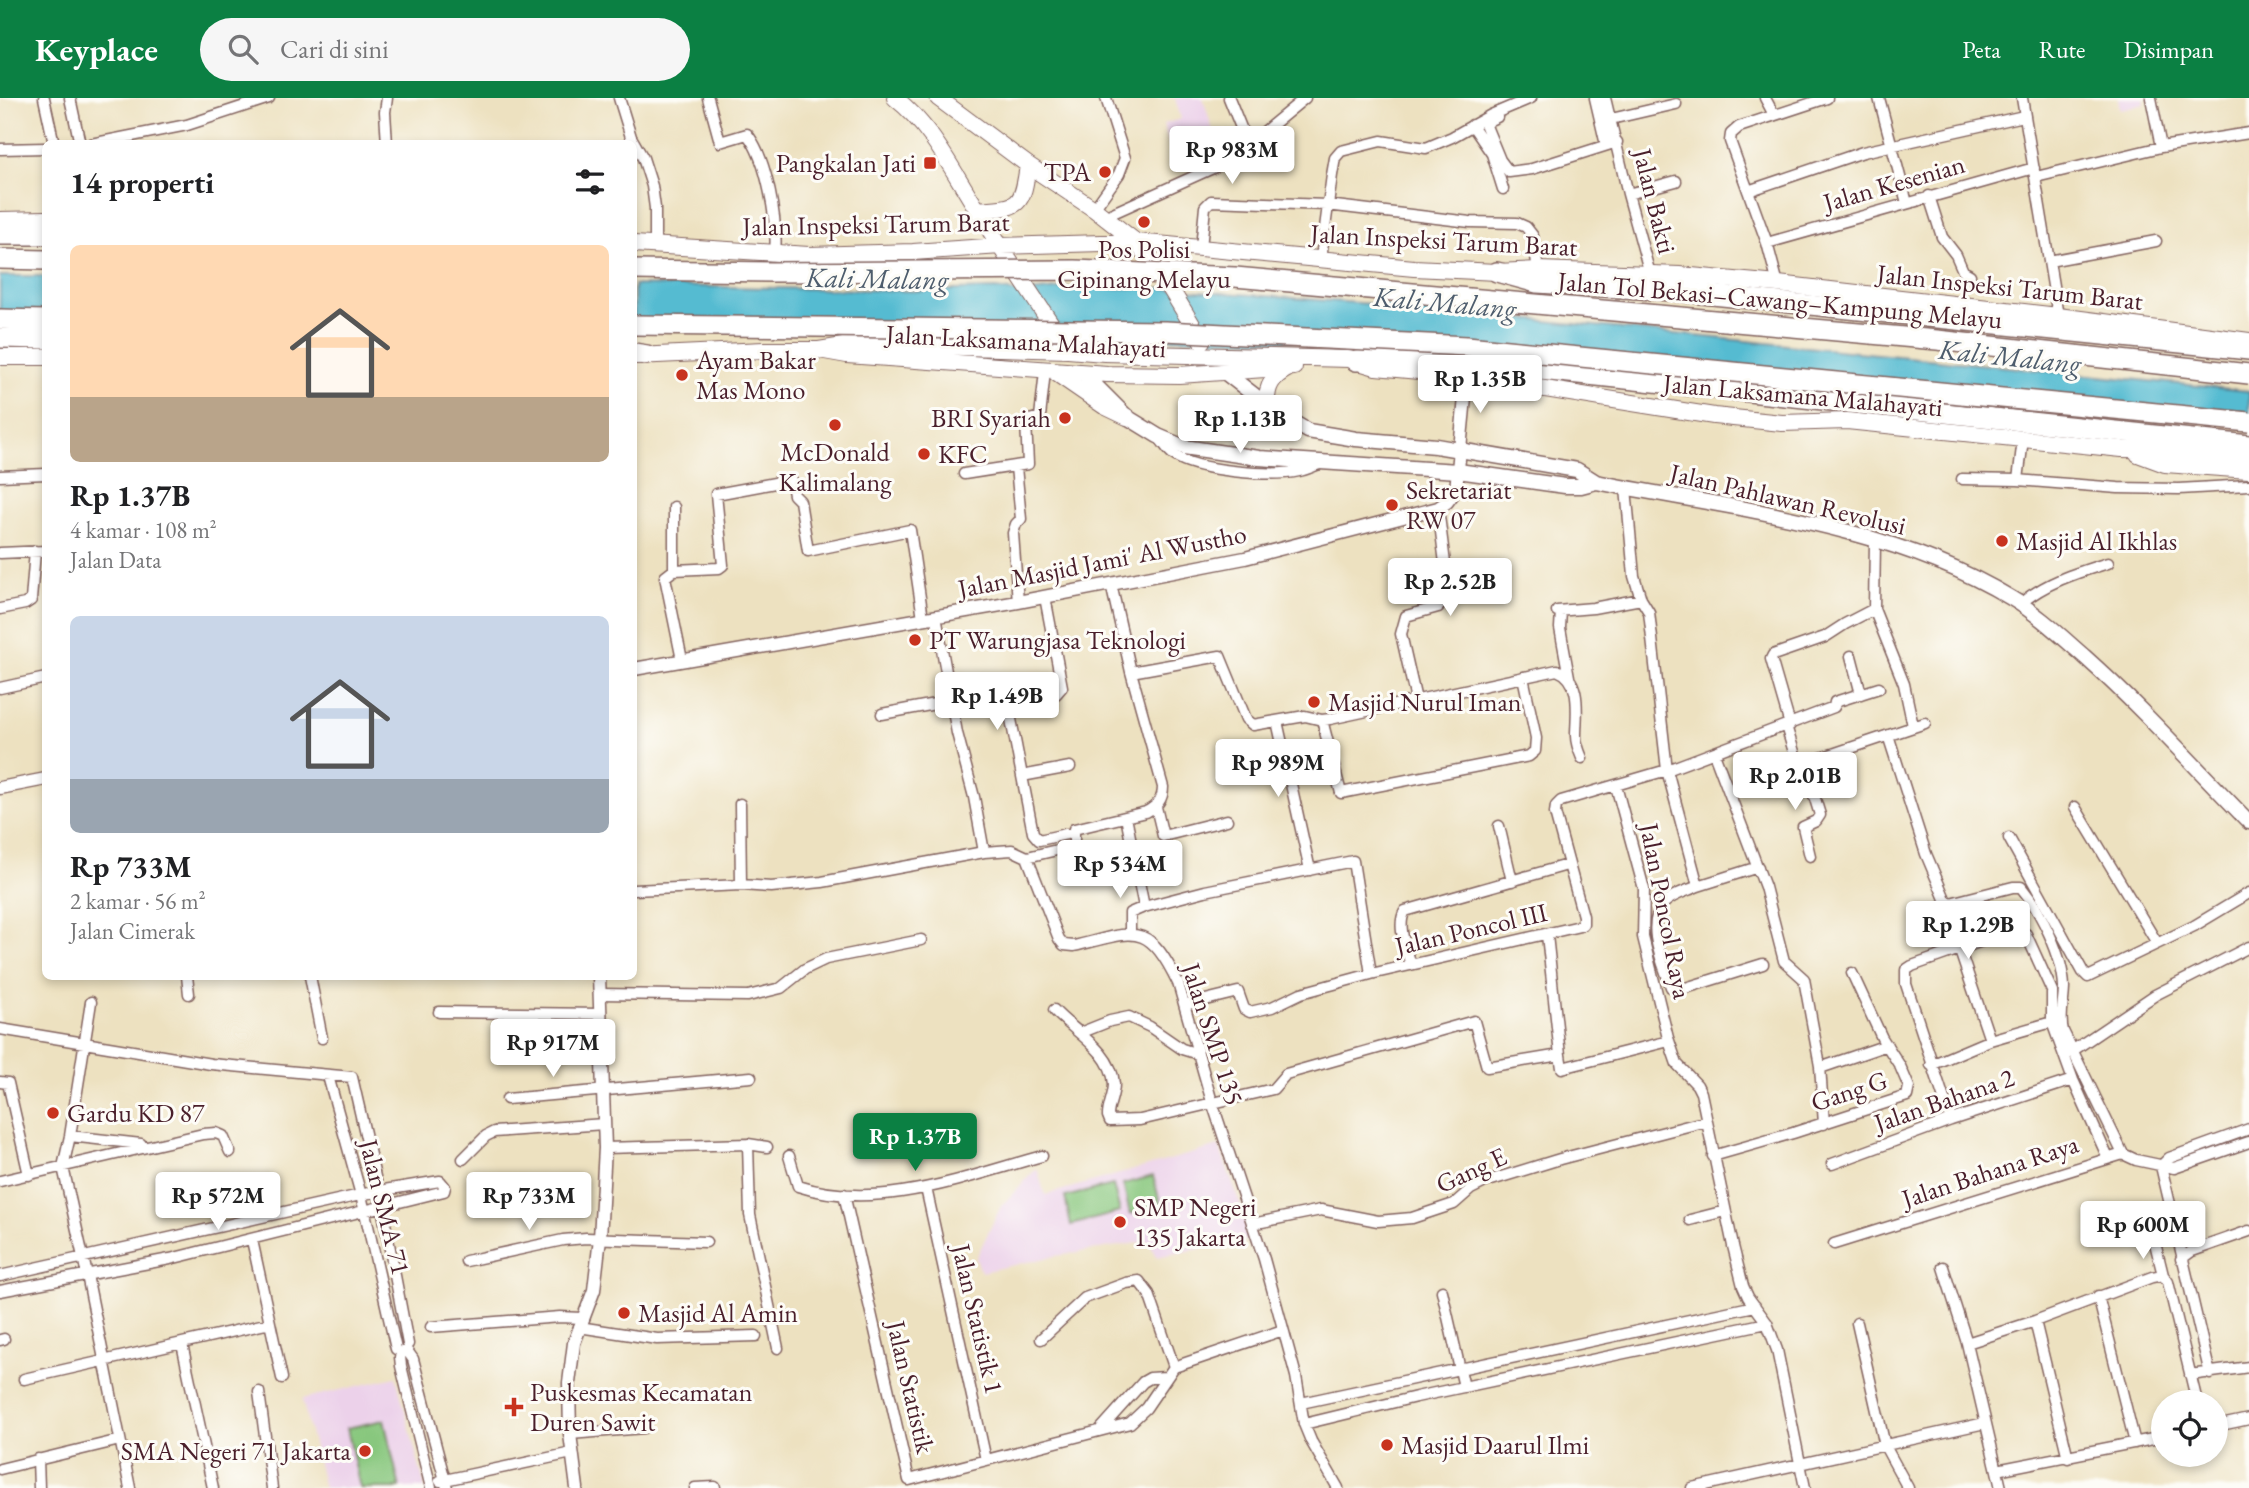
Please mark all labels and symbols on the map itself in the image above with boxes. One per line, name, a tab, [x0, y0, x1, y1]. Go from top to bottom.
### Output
pin: Rp 983M	[1167, 126, 1297, 186]
street label: Jalan Bakti	[1625, 143, 1684, 257]
place label: Pangkalan Jati	[776, 146, 916, 180]
street label: Jalan Kesenian	[1818, 147, 1969, 220]
marker: Pangkalan Jati	[922, 155, 938, 171]
place label: TPA	[1044, 155, 1092, 189]
marker: TPA	[1097, 164, 1113, 180]
street label: Jalan Inspeksi Tarum Barat	[740, 205, 1010, 243]
marker: Pos Polisi Cipinang Melayu	[1136, 214, 1152, 230]
street label: Jalan Inspeksi Tarum Barat	[1308, 216, 1578, 264]
place label: Pos Polisi Cipinang Melayu	[1057, 232, 1231, 296]
street label: Jalan Inspeksi Tarum Barat	[1873, 256, 2145, 318]
water label: Kali Malang	[804, 259, 950, 297]
street label: Jalan Tol Bekasi–Cawang–Kampung Melayu	[1554, 263, 2004, 336]
water label: Kali Malang	[1371, 278, 1519, 326]
street label: Jalan Laksamana Malahayati	[883, 317, 1167, 365]
water label: Kali Malang	[1936, 331, 2084, 382]
place label: Ayam Bakar Mas Mono	[695, 343, 816, 407]
pin: Rp 1.35B	[1408, 356, 1552, 415]
street label: Jalan Laksamana Malahayati	[1660, 366, 1944, 424]
marker: Ayam Bakar Mas Mono	[674, 367, 690, 383]
pin: Rp 1.13B	[1168, 396, 1312, 455]
place label: BRI Syariah	[931, 401, 1051, 435]
marker: BRI Syariah	[1057, 410, 1073, 426]
marker: McDonald Kalimalang	[827, 417, 843, 433]
place label: McDonald Kalimalang	[779, 435, 892, 499]
place label: KFC	[938, 437, 987, 471]
marker: KFC	[916, 446, 932, 462]
street label: Jalan Pahlawan Revolusi	[1665, 455, 1909, 543]
place label: Sekretariat RW 07	[1406, 473, 1511, 537]
marker: Sekretariat RW 07	[1384, 497, 1400, 513]
street label: Jalan Masjid Jami' Al Wustho	[953, 516, 1249, 606]
place label: Masjid Al Ikhlas	[2016, 524, 2177, 558]
marker: Masjid Al Ikhlas	[1994, 533, 2010, 549]
pin: Rp 2.52B	[1378, 559, 1522, 618]
place label: PT Warungjasa Teknologi	[929, 623, 1186, 657]
marker: PT Warungjasa Teknologi	[907, 632, 923, 648]
pin: Rp 1.49B	[925, 672, 1069, 732]
place label: Masjid Nurul Iman	[1328, 685, 1522, 719]
marker: Masjid Nurul Iman	[1306, 694, 1322, 710]
pin: Rp 989M	[1213, 740, 1343, 799]
pin: Rp 2.01B	[1723, 752, 1867, 812]
street label: Jalan Poncol Raya	[1632, 818, 1700, 1002]
pin: Rp 534M	[1055, 840, 1185, 900]
street label: Jalan Poncol III	[1390, 895, 1550, 963]
pin: Rp 1.29B	[1896, 902, 2040, 961]
street label: Jalan SMP 135	[1173, 957, 1252, 1109]
pin: Rp 917M	[488, 1020, 618, 1079]
street label: Jalan Bahana 2	[1868, 1060, 2019, 1140]
street label: Gang G	[1806, 1063, 1892, 1119]
place label: Gardu KD 87	[67, 1096, 205, 1130]
marker: Gardu KD 87	[45, 1105, 61, 1121]
pin: Rp 1.37B	[843, 1114, 987, 1173]
street label: Jalan Bahana Raya	[1896, 1126, 2083, 1216]
street label: Jalan SMA 71	[351, 1134, 418, 1278]
street label: Gang E	[1430, 1139, 1512, 1201]
pin: Rp 572M	[153, 1172, 283, 1232]
pin: Rp 733M	[464, 1172, 594, 1232]
place label: SMP Negeri 135 Jakarta	[1134, 1190, 1256, 1254]
pin: Rp 600M	[2078, 1202, 2208, 1261]
marker: SMP Negeri 135 Jakarta	[1112, 1214, 1128, 1230]
street label: Jalan Statistik 1	[944, 1239, 1012, 1397]
place label: Masjid Al Amin	[638, 1296, 798, 1330]
marker: Masjid Al Amin	[616, 1305, 632, 1321]
street label: Jalan Statistik	[879, 1315, 943, 1457]
place label: Puskesmas Kecamatan Duren Sawit	[530, 1375, 753, 1439]
marker: Puskesmas Kecamatan Duren Sawit	[504, 1397, 524, 1417]
place label: Masjid Daarul Ilmi	[1401, 1428, 1589, 1462]
place label: SMA Negeri 71 Jakarta	[121, 1434, 352, 1468]
marker: Masjid Daarul Ilmi	[1379, 1437, 1395, 1453]
marker: SMA Negeri 71 Jakarta	[357, 1443, 373, 1459]

